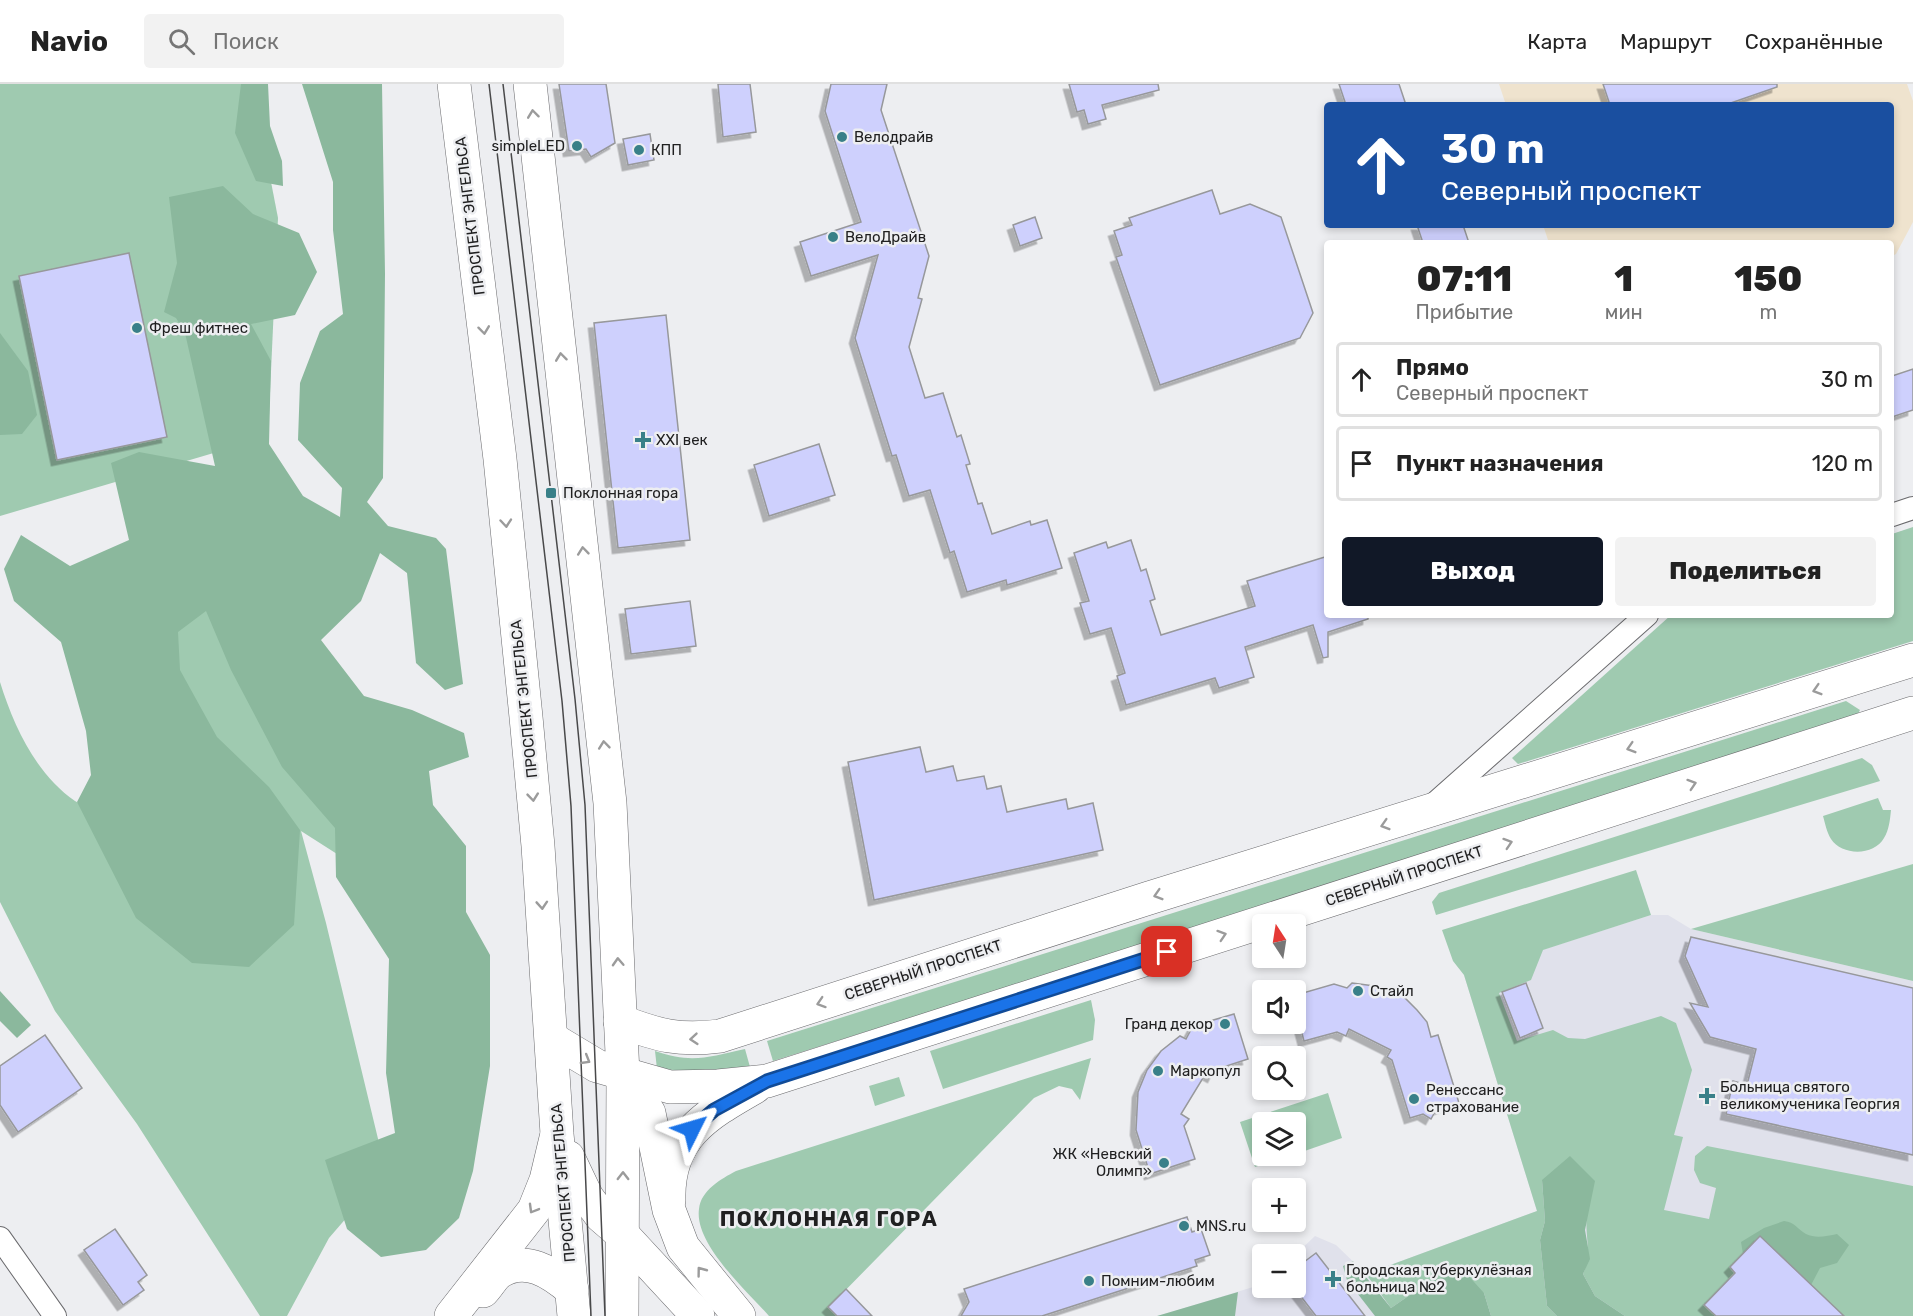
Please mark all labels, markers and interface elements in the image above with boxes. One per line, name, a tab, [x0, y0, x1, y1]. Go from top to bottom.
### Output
search box	[144, 14, 564, 68]
text: Navio	[30, 25, 108, 58]
icon: search	[165, 25, 198, 58]
text: Поиск	[213, 28, 279, 55]
text: Карта	[1527, 29, 1587, 54]
text: Маршрут	[1620, 29, 1712, 54]
text: Сохранённые	[1745, 29, 1883, 54]
one-way arrow	[527, 109, 540, 119]
text: 30 m	[1441, 124, 1545, 174]
icon: ahead	[1342, 126, 1420, 204]
place label: Велодрайв	[854, 128, 933, 146]
marker: Велодрайв	[835, 130, 849, 144]
street label: ПРОСПЕКТ ЭНГЕЛЬСА	[451, 136, 489, 296]
place label: simpleLED	[492, 137, 565, 155]
marker: simpleLED	[570, 139, 584, 153]
place label: КПП	[651, 141, 682, 159]
marker: КПП	[632, 143, 646, 157]
text: Северный проспект	[1441, 175, 1701, 207]
place label: ВелоДрайв	[845, 228, 926, 246]
marker: ВелоДрайв	[826, 230, 840, 244]
text: 07:11	[1417, 257, 1512, 300]
text: 1	[1614, 257, 1633, 300]
text: 150	[1734, 257, 1802, 300]
text: Прибытие	[1416, 300, 1513, 324]
text: мин	[1605, 300, 1643, 324]
text: m	[1759, 300, 1777, 324]
place label: Фреш фитнес	[149, 319, 248, 337]
marker: Фреш фитнес	[130, 321, 144, 335]
one-way arrow	[477, 325, 490, 334]
one-way arrow	[556, 353, 568, 362]
text: Прямо	[1396, 354, 1469, 381]
icon: ahead	[1345, 363, 1378, 396]
text: 30 m	[1821, 366, 1873, 393]
text: Северный проспект	[1396, 381, 1589, 405]
marker: XXI век	[634, 431, 652, 449]
place label: XXI век	[656, 431, 708, 449]
icon: arrive	[1345, 447, 1378, 480]
text: Пункт назначения	[1396, 450, 1604, 477]
text: 120 m	[1812, 450, 1873, 477]
place label: Поклонная гора	[563, 484, 678, 502]
marker: Поклонная гора	[544, 486, 558, 500]
one-way arrow	[499, 519, 512, 528]
button: Выход	[1342, 537, 1603, 606]
button: Поделиться	[1615, 537, 1876, 606]
one-way arrow	[577, 547, 590, 556]
street label: ПРОСПЕКТ ЭНГЕЛЬСА	[507, 619, 541, 779]
one-way arrow	[1812, 683, 1823, 695]
one-way arrow	[598, 740, 611, 750]
one-way arrow	[1626, 741, 1637, 753]
one-way arrow	[1686, 779, 1697, 791]
one-way arrow	[526, 792, 539, 801]
one-way arrow	[1380, 818, 1391, 830]
one-way arrow	[1502, 838, 1513, 850]
street label: СЕВЕРНЫЙ ПРОСПЕКТ	[1323, 842, 1485, 910]
one-way arrow	[1153, 888, 1164, 901]
one-way arrow	[536, 900, 549, 909]
north arrow	[1252, 914, 1306, 968]
map controls	[1252, 914, 1306, 1298]
pin	[1141, 926, 1192, 977]
one-way arrow	[1216, 929, 1227, 942]
icon: arrive	[1150, 935, 1183, 968]
street label: СЕВЕРНЫЙ ПРОСПЕКТ	[842, 936, 1004, 1004]
one-way arrow	[611, 958, 624, 967]
button: sound	[1252, 980, 1306, 1034]
place label: Стайл	[1370, 982, 1414, 1000]
marker: Стайл	[1351, 984, 1365, 998]
one-way arrow	[816, 996, 827, 1008]
place label: Гранд декор	[1125, 1015, 1213, 1033]
marker: Гранд декор	[1218, 1017, 1232, 1031]
one-way arrow	[690, 1032, 699, 1045]
button: search	[1252, 1046, 1306, 1100]
one-way arrow	[580, 1052, 590, 1064]
place label: Маркопул	[1170, 1062, 1241, 1080]
marker: Маркопул	[1151, 1064, 1165, 1078]
place label: Больница святого великомученика Георгия	[1720, 1078, 1900, 1113]
place label: Ренессанс страхование	[1426, 1081, 1519, 1116]
marker: Больница святого великомученика Георгия	[1698, 1087, 1716, 1105]
marker: Ренессанс страхование	[1407, 1092, 1421, 1106]
position arrow	[660, 1097, 724, 1161]
street label: ПРОСПЕКТ ЭНГЕЛЬСА	[547, 1103, 579, 1263]
button: layers	[1252, 1112, 1306, 1166]
place label: ЖК «Невский Олимп»	[1053, 1145, 1152, 1180]
marker: ЖК «Невский Олимп»	[1157, 1156, 1171, 1170]
one-way arrow	[617, 1172, 629, 1181]
button: +	[1252, 1178, 1306, 1232]
one-way arrow	[529, 1203, 540, 1213]
district label: ПОКЛОННАЯ ГОРА	[720, 1206, 938, 1231]
place label: MNS.ru	[1196, 1217, 1246, 1235]
marker: MNS.ru	[1177, 1219, 1191, 1233]
button: −	[1252, 1244, 1306, 1298]
place label: Городская туберкулёзная больница №2	[1346, 1261, 1532, 1296]
one-way arrow	[698, 1267, 709, 1278]
marker: Городская туберкулёзная больница №2	[1324, 1270, 1342, 1288]
place label: Помним-любим	[1101, 1272, 1215, 1290]
marker: Помним-любим	[1082, 1274, 1096, 1288]

